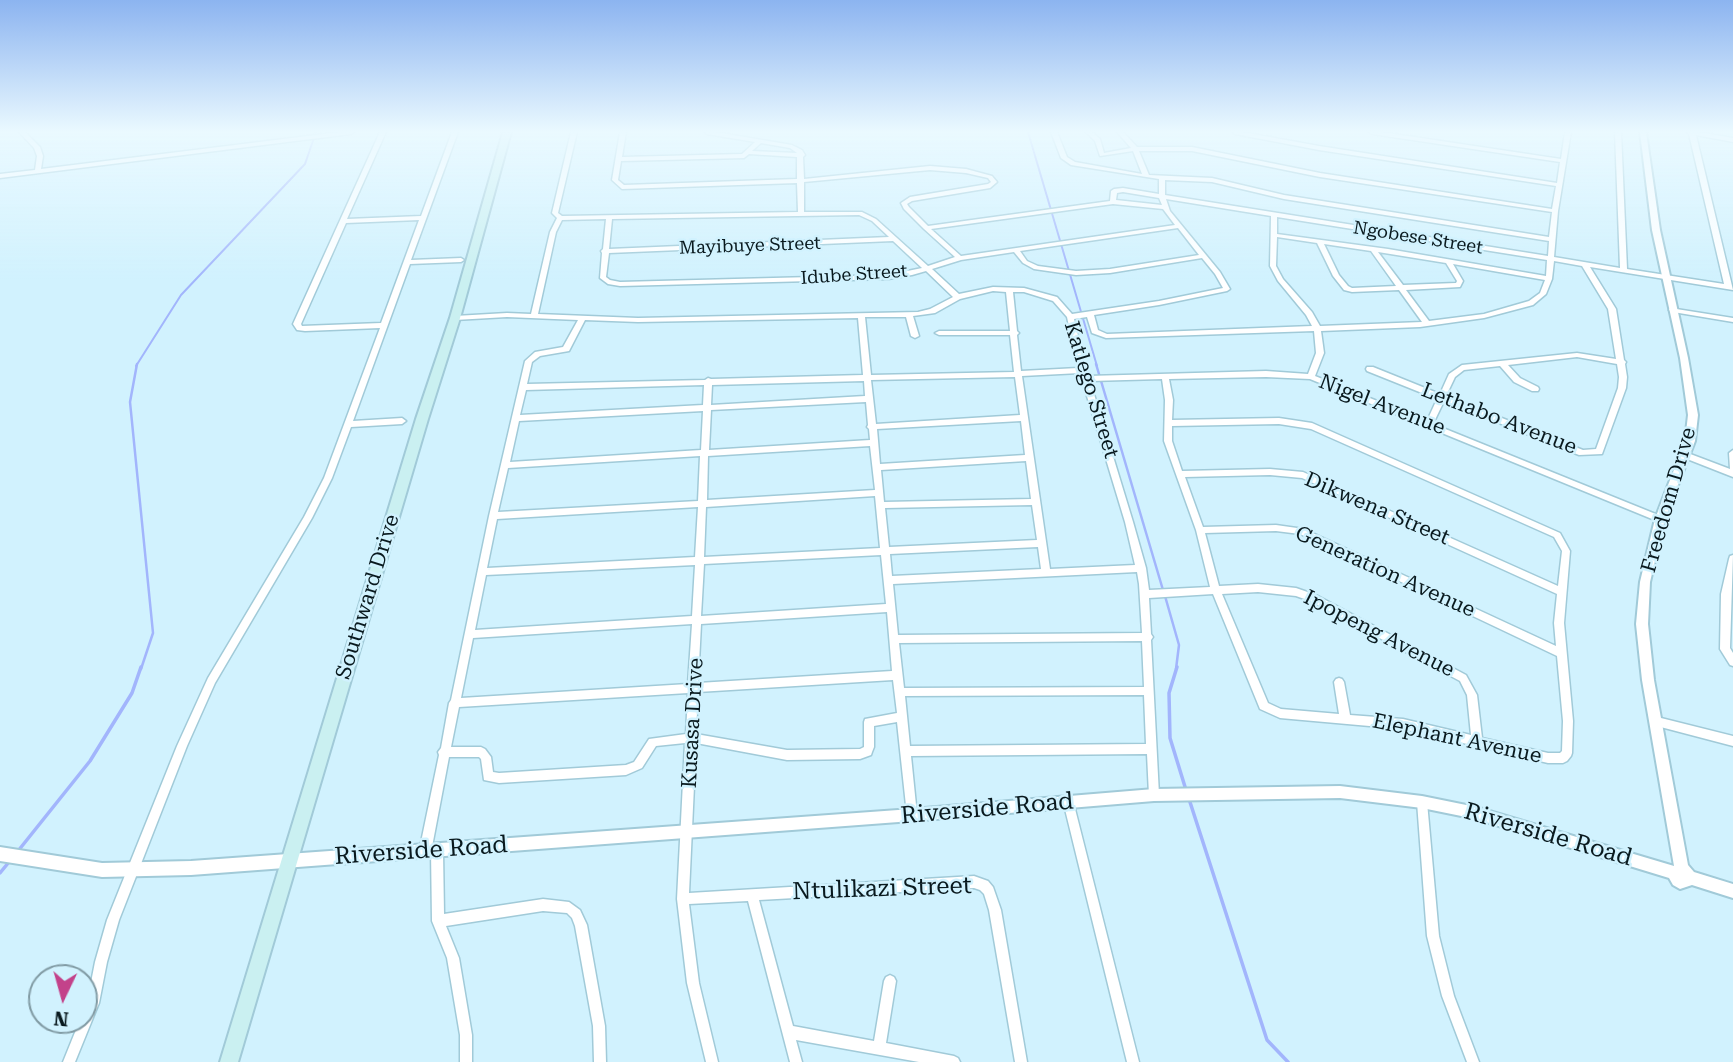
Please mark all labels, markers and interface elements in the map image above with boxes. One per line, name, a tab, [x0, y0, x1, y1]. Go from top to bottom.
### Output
street label: Ngobese Street	[1352, 217, 1484, 259]
street label: Mayibuye Street	[679, 233, 821, 259]
street label: Idube Street	[800, 260, 908, 290]
street label: Katlego Street	[1058, 319, 1124, 461]
street label: Nigel Avenue	[1315, 369, 1449, 441]
street label: Lethabo Avenue	[1418, 378, 1580, 460]
street label: Freedom Drive	[1636, 425, 1702, 575]
street label: Dikwena Street	[1301, 467, 1453, 551]
street label: Southward Drive	[331, 512, 405, 682]
street label: Generation Avenue	[1291, 521, 1479, 623]
street label: Ipopeng Avenue	[1299, 585, 1459, 683]
street label: Kusasa Drive	[677, 657, 709, 789]
street label: Elephant Avenue	[1370, 709, 1544, 769]
street label: Riverside Road	[899, 787, 1075, 831]
street label: Riverside Road	[1461, 797, 1635, 873]
street label: Riverside Road	[333, 831, 509, 871]
street label: Ntulikazi Street	[792, 871, 972, 907]
north arrow	[28, 964, 98, 1034]
text: N	[53, 1006, 70, 1031]

